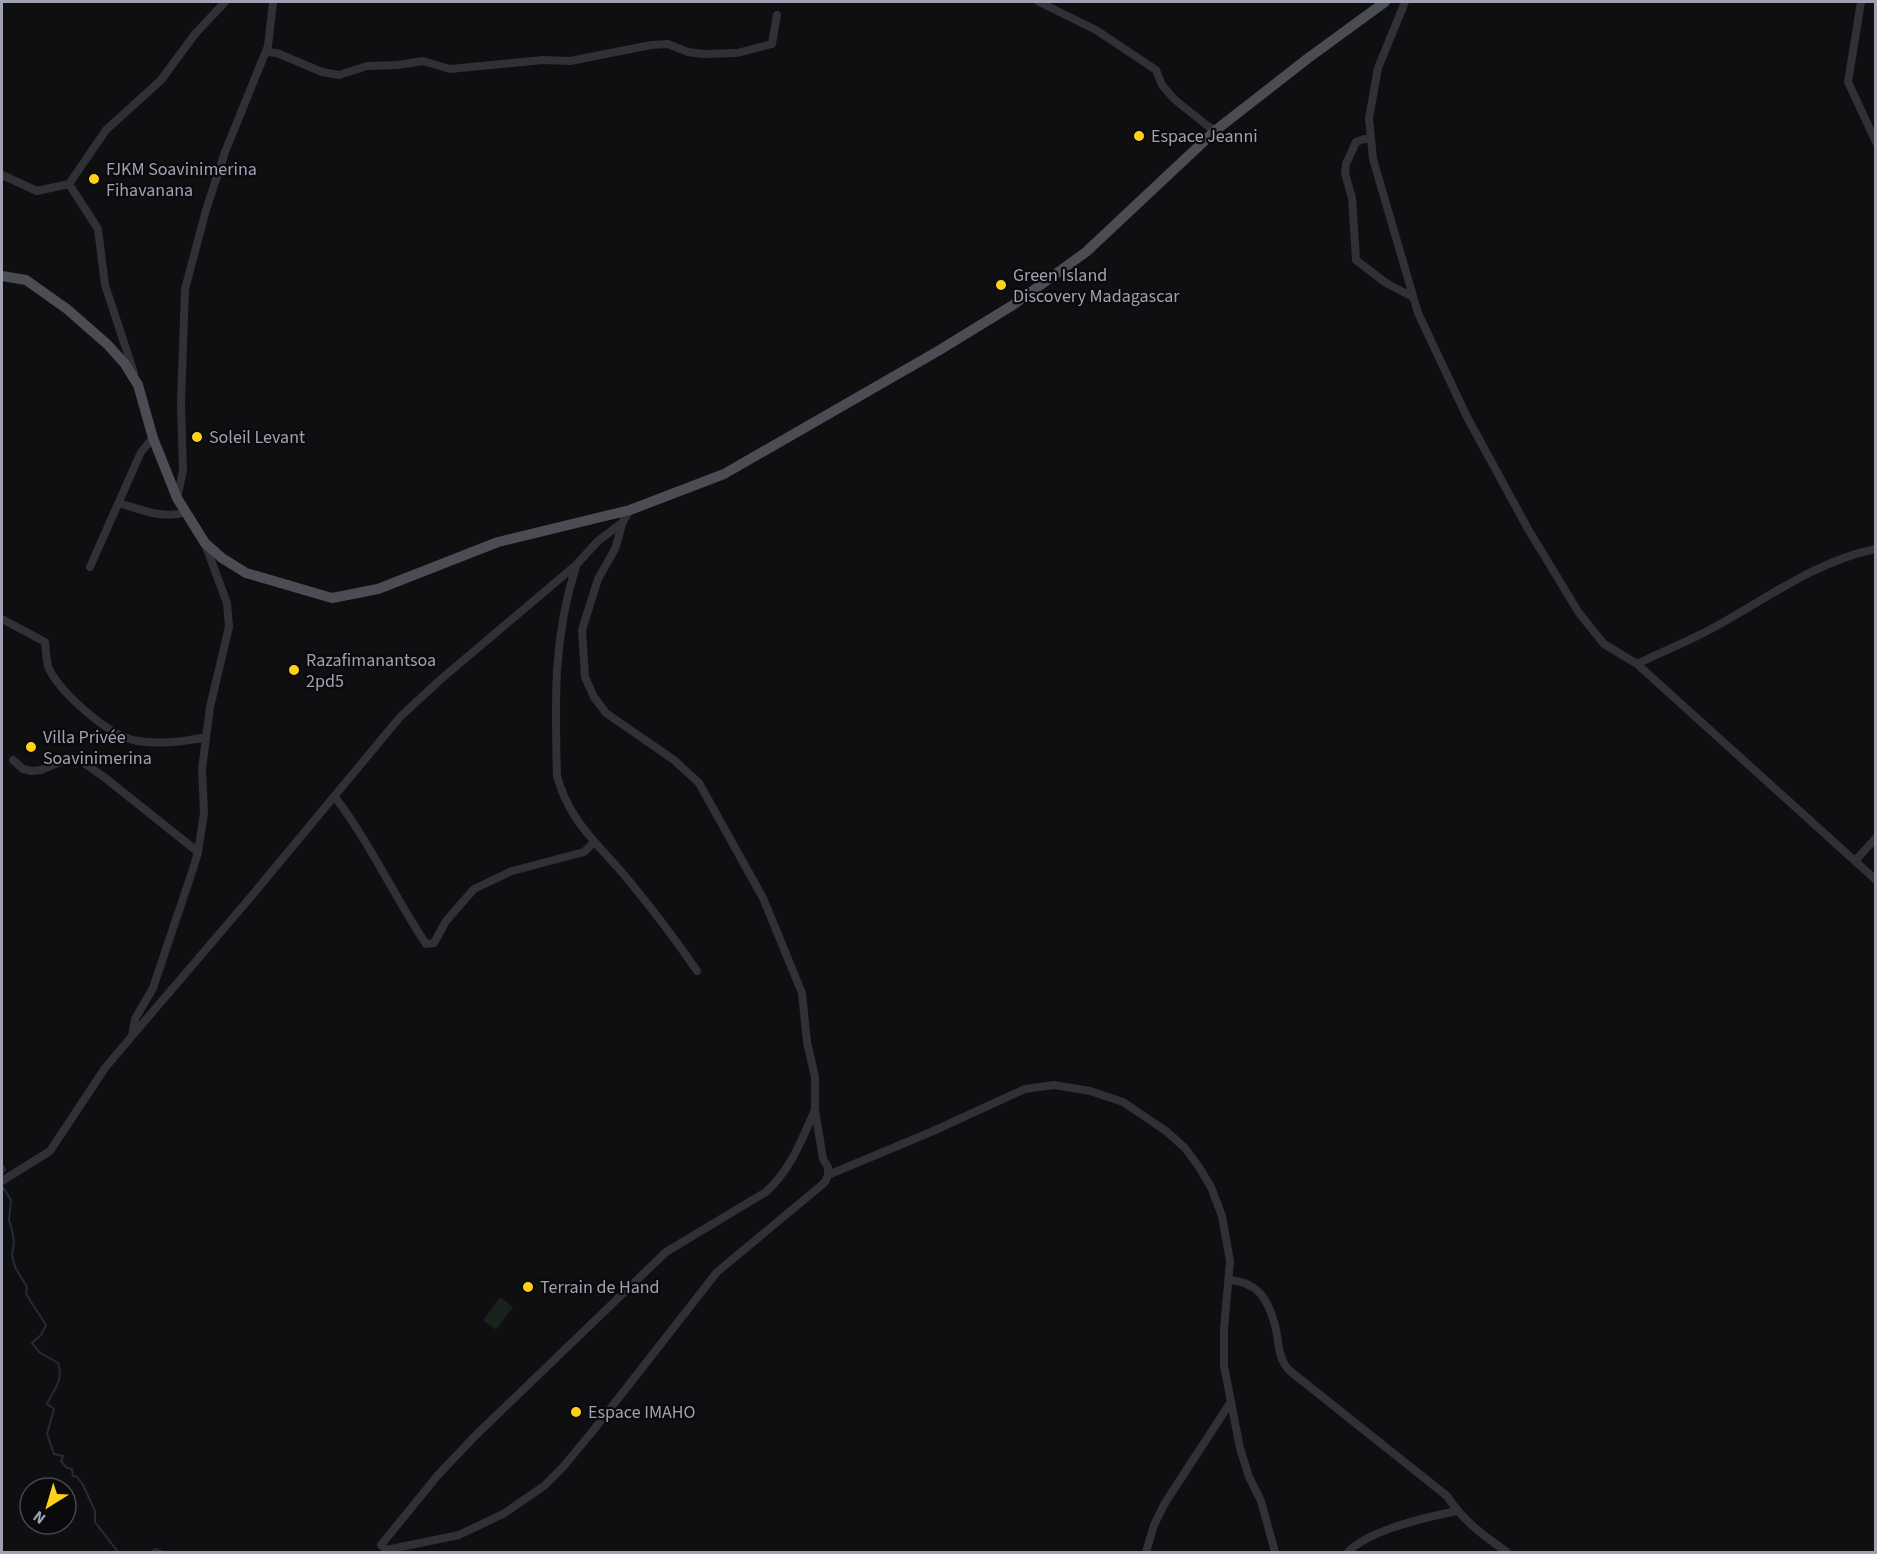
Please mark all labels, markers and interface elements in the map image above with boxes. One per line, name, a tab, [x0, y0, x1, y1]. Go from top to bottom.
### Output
place label: Espace Jeanni	[1151, 124, 1258, 149]
marker: Espace Jeanni	[1132, 129, 1146, 143]
place label: FJKM Soavinimerina Fihavanana	[106, 157, 257, 203]
marker: FJKM Soavinimerina Fihavanana	[87, 172, 101, 186]
place label: Green Island Discovery Madagascar	[1013, 263, 1180, 309]
marker: Green Island Discovery Madagascar	[994, 278, 1008, 292]
place label: Soleil Levant	[209, 425, 305, 450]
marker: Soleil Levant	[190, 430, 204, 444]
place label: Razafimanantsoa 2pd5	[306, 648, 436, 694]
marker: Razafimanantsoa 2pd5	[287, 663, 301, 677]
place label: Villa Privée Soavinimerina	[43, 725, 152, 771]
marker: Villa Privée Soavinimerina	[24, 740, 38, 754]
place label: Terrain de Hand	[540, 1275, 660, 1300]
marker: Terrain de Hand	[521, 1280, 535, 1294]
place label: Espace IMAHO	[588, 1400, 696, 1425]
marker: Espace IMAHO	[569, 1405, 583, 1419]
north arrow	[18, 1476, 78, 1536]
text: N	[29, 1505, 50, 1529]

